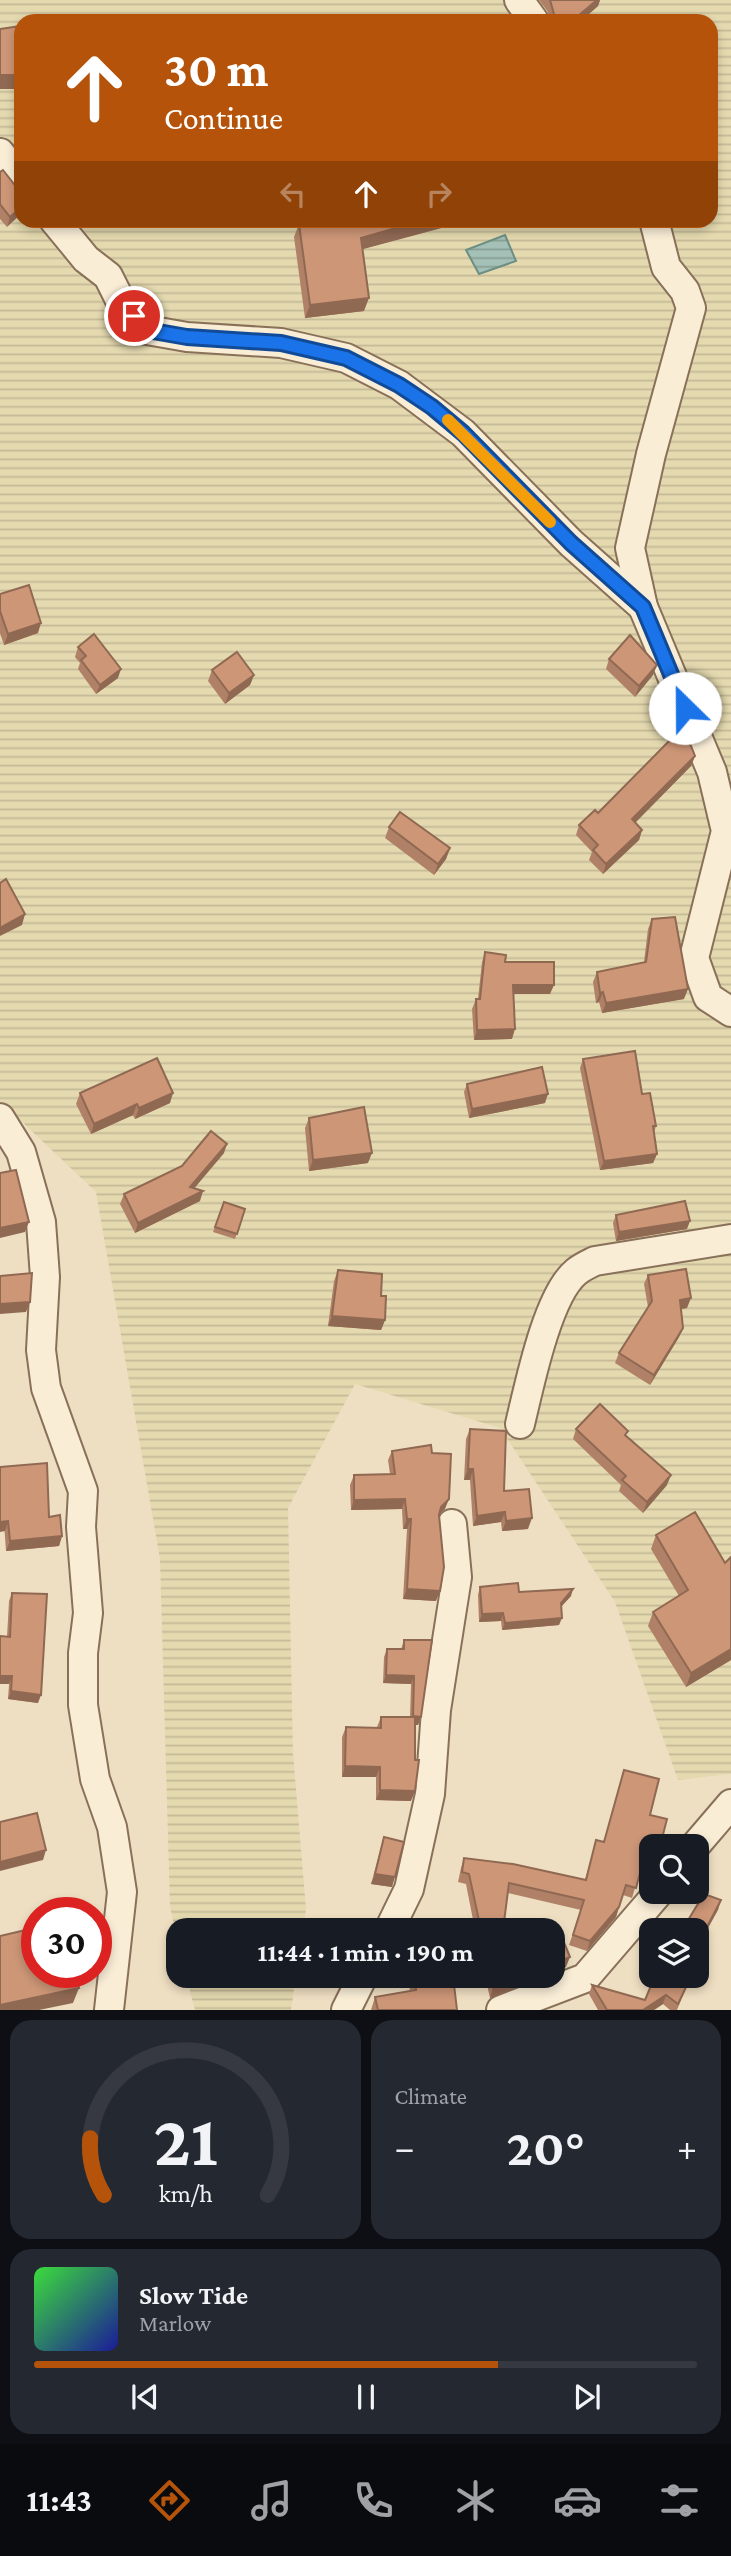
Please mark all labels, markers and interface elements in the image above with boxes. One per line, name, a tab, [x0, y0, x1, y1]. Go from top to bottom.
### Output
icon: ahead	[49, 42, 140, 133]
text: 30 m	[164, 42, 269, 97]
text: Continue	[164, 100, 283, 136]
icon: left	[274, 175, 312, 213]
icon: ahead	[347, 175, 385, 213]
icon: right	[420, 175, 458, 213]
pin	[104, 286, 164, 346]
icon: arrive	[115, 297, 153, 335]
position arrow	[648, 671, 722, 745]
map controls	[639, 1834, 709, 1988]
button: search	[639, 1834, 709, 1904]
speed limit sign: 30	[21, 1897, 112, 1988]
button: layers	[639, 1918, 709, 1988]
text: 11:44 · 1 min · 190 m	[258, 1938, 473, 1967]
text: Climate	[395, 2083, 467, 2109]
text: 21	[153, 2101, 217, 2182]
text: 20°	[507, 2118, 585, 2176]
text: −	[395, 2126, 415, 2168]
text: +	[677, 2126, 697, 2168]
text: km/h	[158, 2180, 212, 2207]
text: Slow Tide	[139, 2281, 248, 2310]
text: Marlow	[139, 2310, 211, 2336]
icon: previous	[126, 2378, 164, 2416]
icon: pause	[347, 2378, 385, 2416]
icon: next	[568, 2378, 606, 2416]
icon: directions	[145, 2476, 194, 2525]
icon: music	[247, 2476, 296, 2525]
icon: phone	[349, 2476, 398, 2525]
icon: climate	[451, 2476, 500, 2525]
icon: car	[553, 2476, 602, 2525]
icon: filters	[655, 2476, 704, 2525]
text: 11:43	[27, 2482, 92, 2518]

